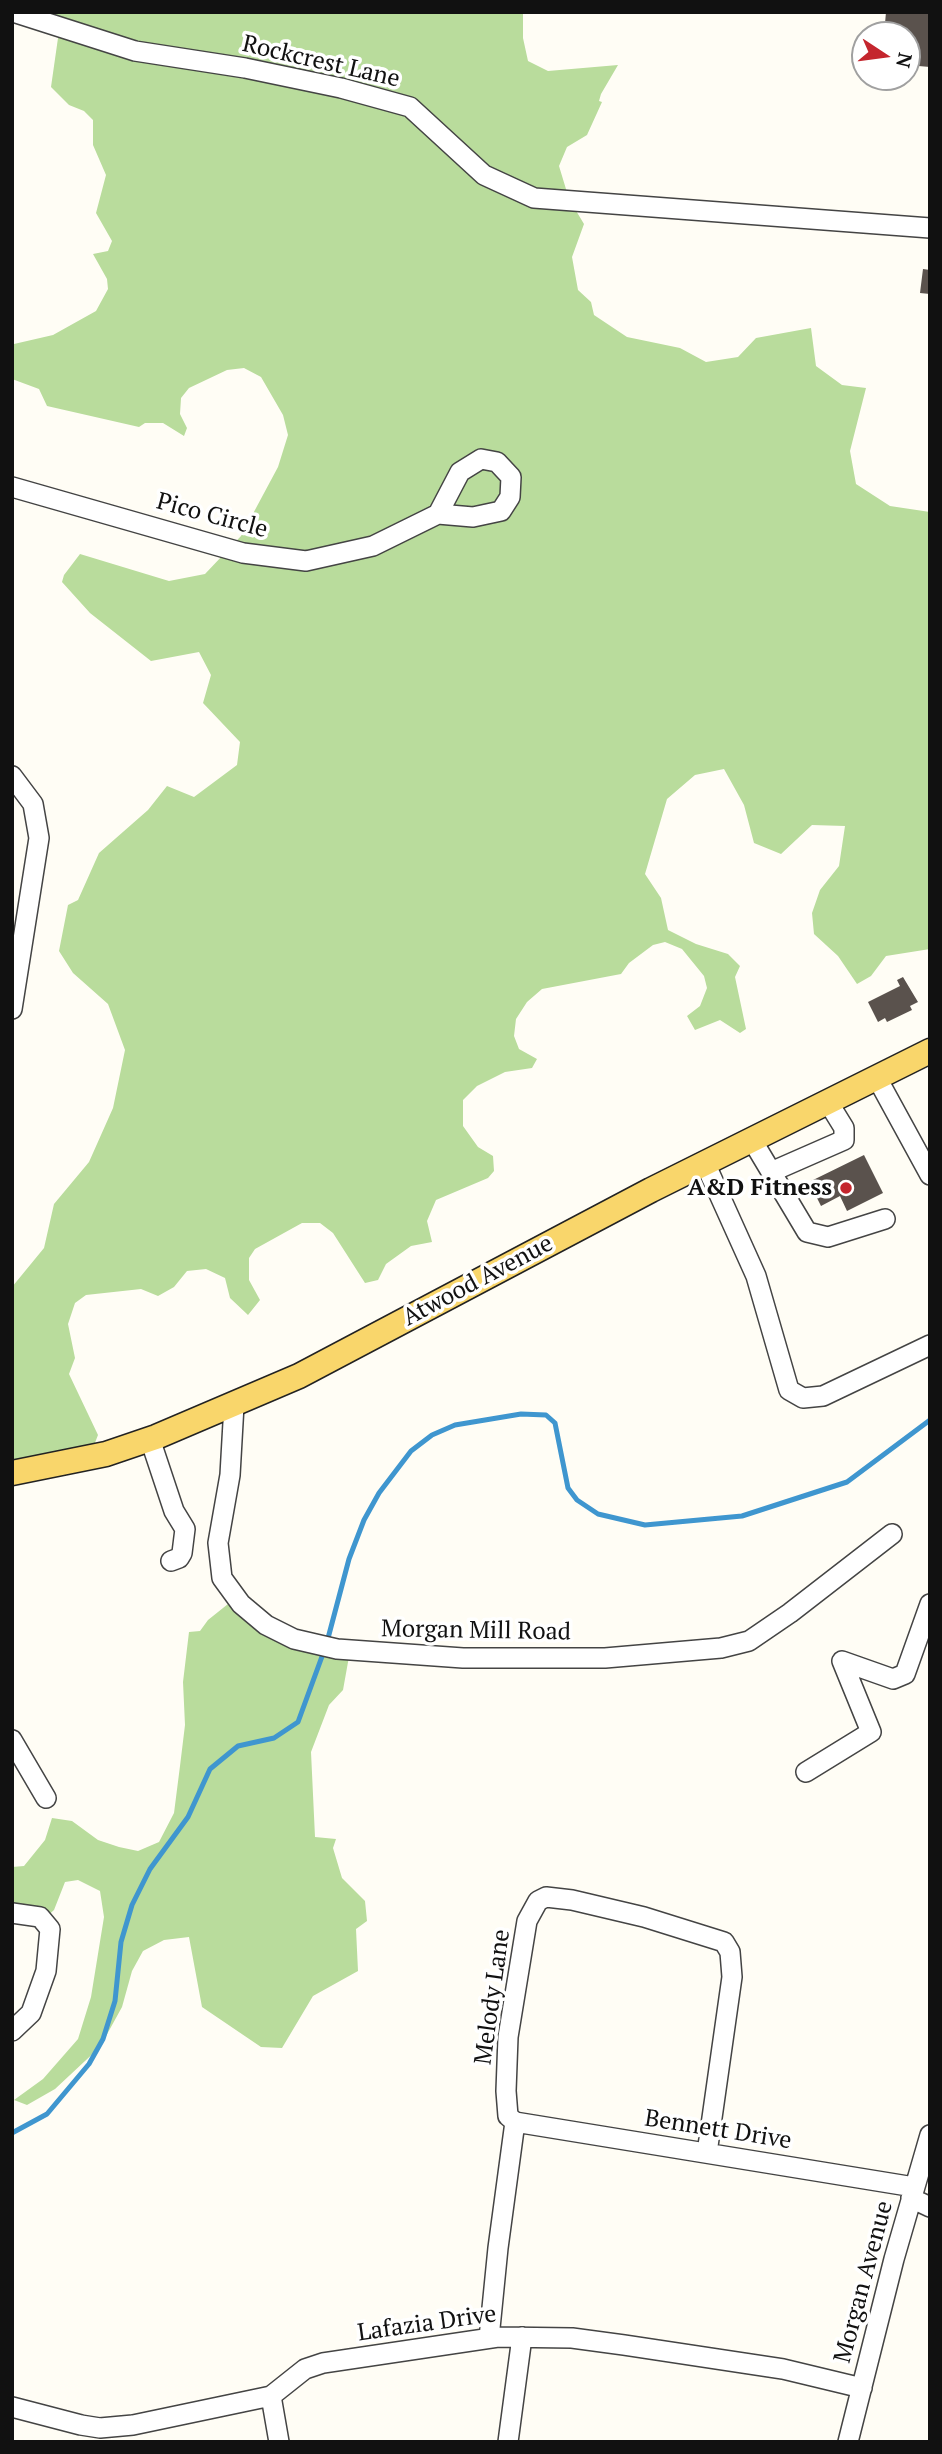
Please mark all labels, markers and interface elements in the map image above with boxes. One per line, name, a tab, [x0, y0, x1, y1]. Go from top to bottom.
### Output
north arrow	[851, 21, 921, 91]
street label: Rockcrest Lane	[240, 30, 402, 94]
text: N	[891, 51, 919, 70]
street label: Pico Circle	[153, 487, 271, 545]
place label: A&D Fitness	[687, 1174, 832, 1202]
marker: A&D Fitness	[838, 1180, 854, 1196]
street label: Atwood Avenue	[398, 1229, 558, 1333]
street label: Morgan Mill Road	[381, 1615, 571, 1647]
street label: Melody Lane	[469, 1928, 517, 2066]
street label: Bennett Drive	[643, 2104, 793, 2156]
street label: Morgan Avenue	[829, 2198, 899, 2366]
street label: Lafazia Drive	[356, 2300, 498, 2348]

